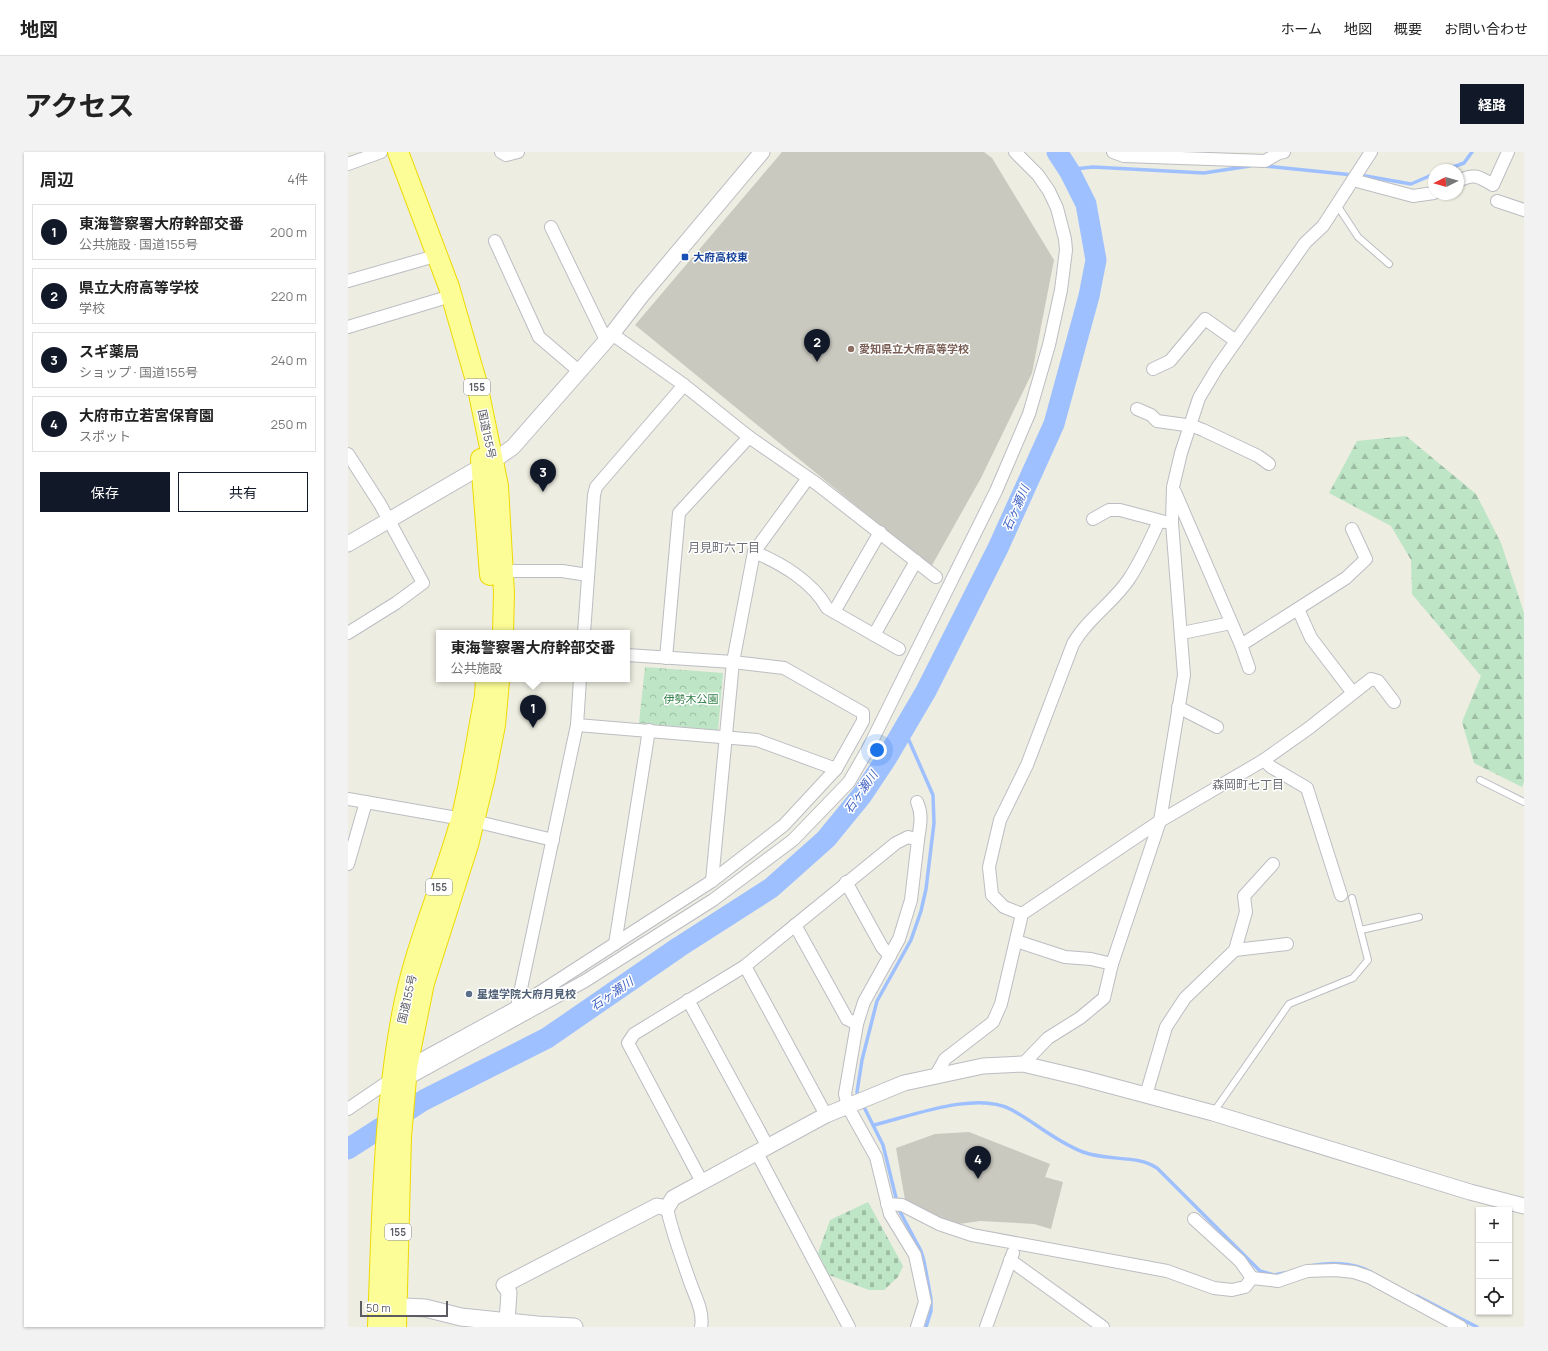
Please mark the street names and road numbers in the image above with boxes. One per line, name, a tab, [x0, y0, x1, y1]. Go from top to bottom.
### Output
road number: 155	[464, 379, 490, 395]
street label: 国道155号	[475, 408, 500, 460]
road number: 155	[426, 879, 452, 895]
street label: 国道155号	[394, 973, 419, 1025]
road number: 155	[385, 1224, 411, 1240]

